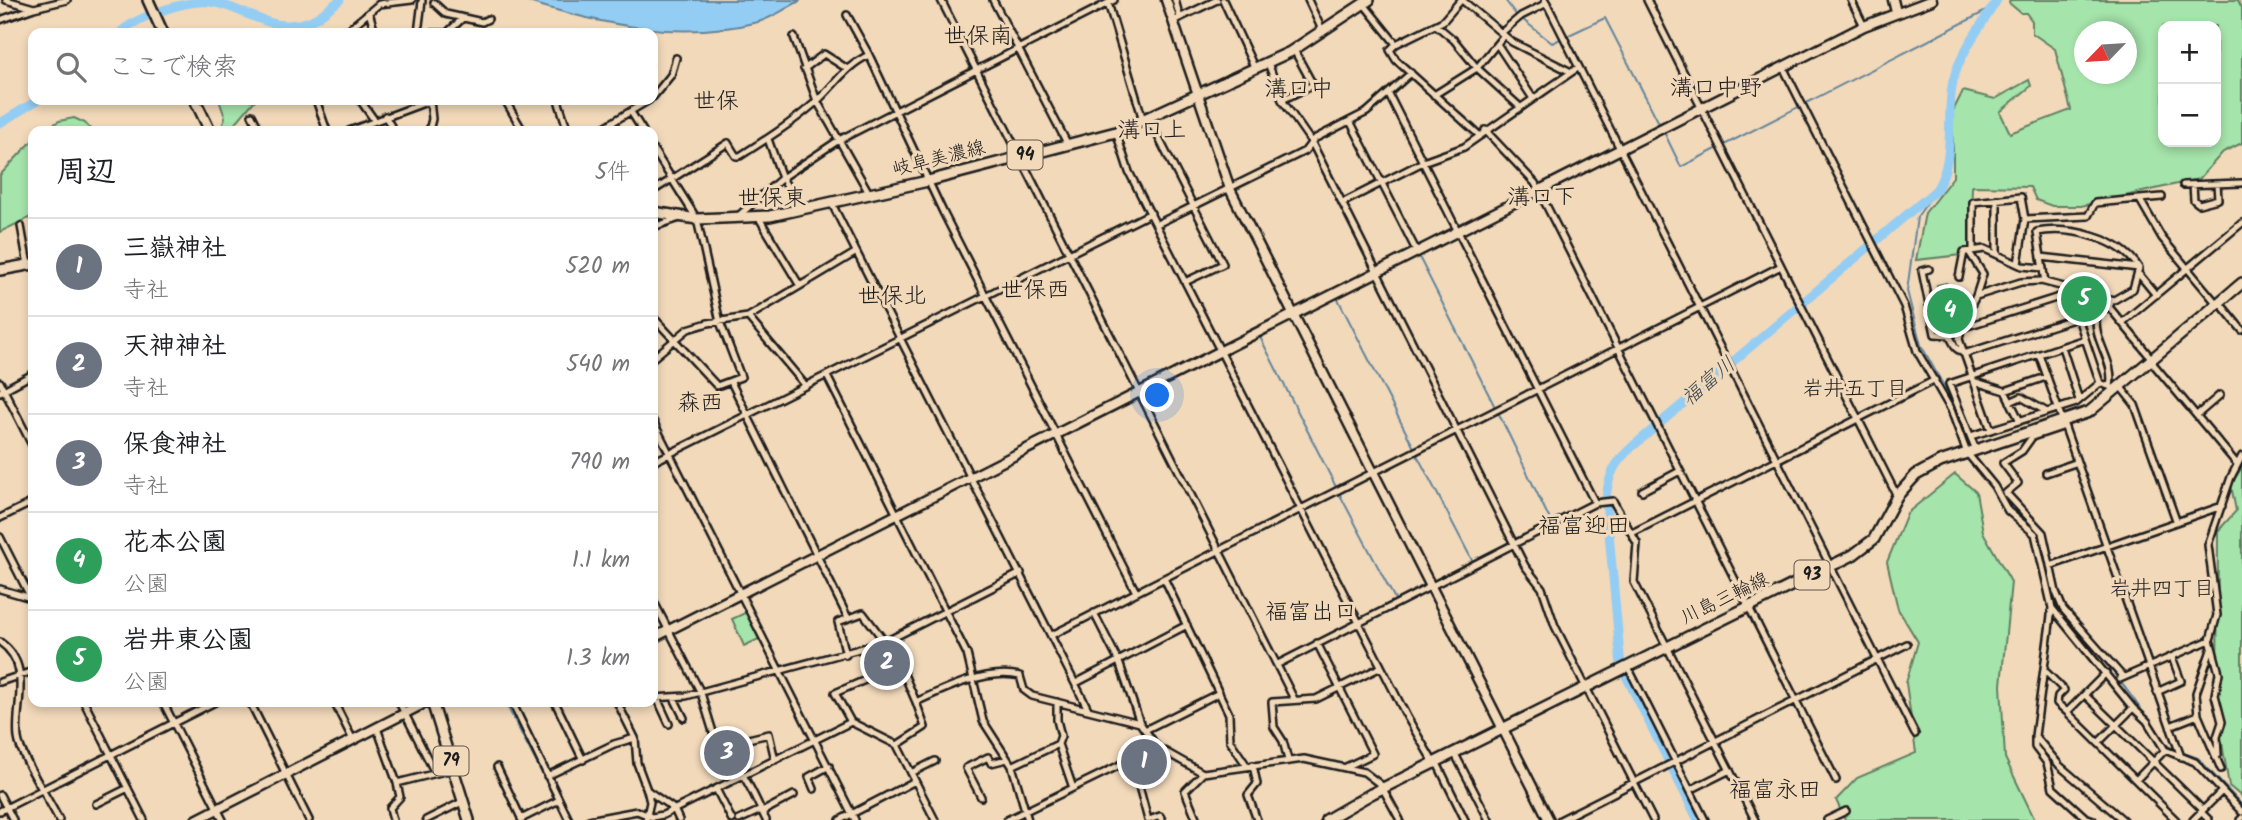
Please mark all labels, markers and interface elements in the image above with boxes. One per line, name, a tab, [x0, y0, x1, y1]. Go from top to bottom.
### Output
district label: 世保南	[944, 19, 1013, 55]
north arrow	[2074, 21, 2137, 84]
map controls	[2158, 21, 2221, 147]
button: +	[2158, 21, 2221, 84]
search box	[28, 28, 658, 105]
text: ここで検索	[108, 47, 238, 89]
icon: search	[52, 48, 90, 86]
district label: 溝口中野	[1670, 71, 1762, 107]
district label: 溝口中	[1265, 72, 1334, 108]
district label: 世保	[693, 84, 739, 120]
button: −	[2158, 84, 2221, 147]
district label: 溝口上	[1118, 113, 1187, 149]
street label: 岐阜美濃線	[889, 133, 989, 185]
road number: 94	[1007, 140, 1042, 170]
text: 周辺	[56, 149, 116, 197]
text: 5件	[595, 155, 630, 191]
district label: 溝口下	[1508, 180, 1577, 216]
district label: 世保東	[738, 181, 807, 217]
text: 三嶽神社	[123, 228, 227, 270]
text: 1	[76, 249, 82, 285]
text: 520 m	[565, 249, 630, 285]
text: 寺社	[123, 273, 169, 309]
district label: 世保西	[1001, 273, 1070, 309]
pin: 5	[2061, 273, 2107, 325]
district label: 世保北	[858, 279, 927, 315]
pin: 4	[1927, 285, 1973, 337]
text: 天神神社	[123, 326, 227, 368]
text: 2	[72, 347, 86, 383]
text: 540 m	[566, 347, 630, 383]
water label: 福富川	[1674, 349, 1744, 415]
text: 寺社	[123, 371, 169, 407]
district label: 岩井五丁目	[1803, 373, 1908, 406]
your location	[1140, 378, 1174, 412]
district label: 森西	[677, 386, 723, 422]
text: 保食神社	[123, 424, 227, 466]
text: 3	[73, 445, 85, 481]
text: 790 m	[569, 445, 630, 481]
text: 寺社	[123, 469, 169, 505]
district label: 福富迎田	[1538, 509, 1630, 545]
text: 花本公園	[123, 522, 227, 564]
text: 4	[73, 543, 85, 579]
text: 1.1 km	[572, 543, 630, 579]
road number: 93	[1794, 560, 1829, 590]
street label: 川島三輪線	[1676, 565, 1774, 633]
text: 公園	[123, 567, 169, 603]
district label: 岩井四丁目	[2110, 573, 2215, 606]
district label: 福富出口	[1265, 595, 1357, 631]
text: 岩井東公園	[123, 620, 253, 662]
pin: 2	[864, 637, 910, 689]
text: 5	[73, 641, 85, 677]
text: 1.3 km	[566, 641, 630, 677]
text: 公園	[123, 665, 169, 701]
pin: 3	[704, 727, 750, 779]
pin: 1	[1121, 736, 1167, 788]
road number: 79	[434, 746, 468, 776]
district label: 福富永田	[1729, 773, 1821, 809]

